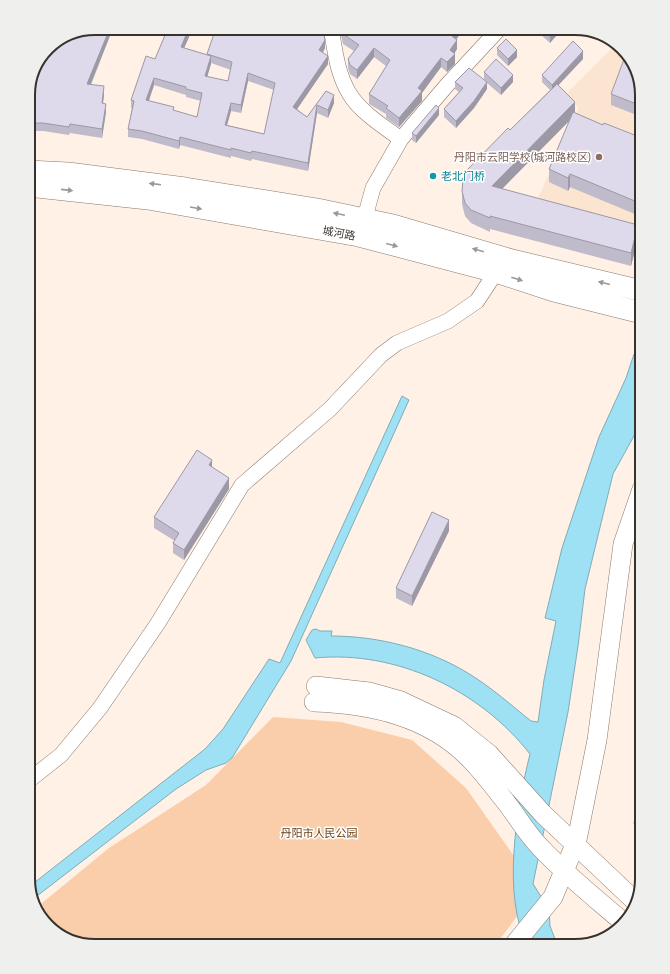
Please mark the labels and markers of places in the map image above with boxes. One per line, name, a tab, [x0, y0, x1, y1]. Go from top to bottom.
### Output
place label: 丹阳市云阳学校(城河路校区)	[454, 151, 591, 163]
marker: 丹阳市云阳学校(城河路校区)	[594, 152, 604, 162]
place label: 老北门桥	[441, 170, 485, 182]
marker: 老北门桥	[428, 171, 438, 181]

